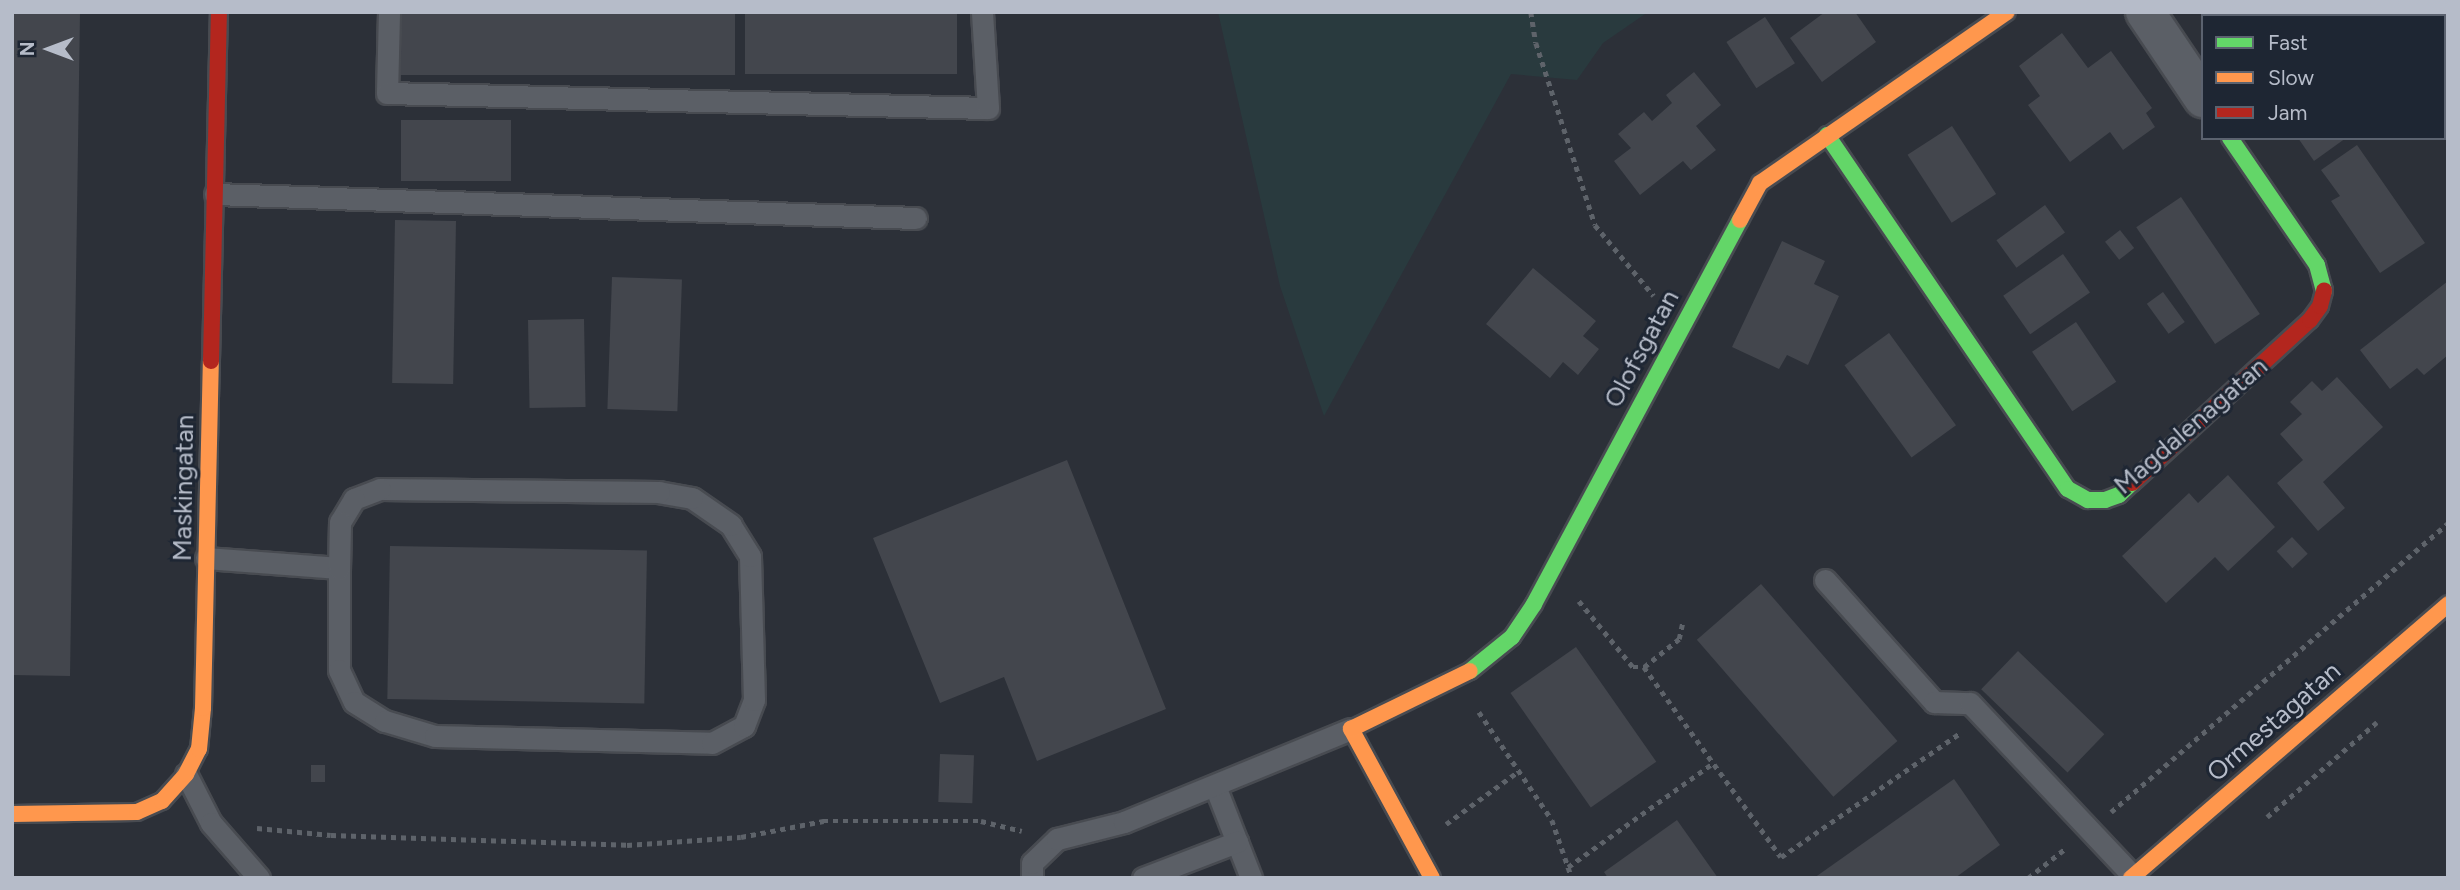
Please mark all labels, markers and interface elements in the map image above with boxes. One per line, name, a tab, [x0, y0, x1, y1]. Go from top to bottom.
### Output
north arrow	[14, 14, 84, 84]
legend	[2201, 14, 2446, 140]
text: Fast	[2268, 30, 2308, 55]
text: N	[16, 42, 39, 56]
text: Slow	[2268, 65, 2314, 90]
text: Jam	[2268, 100, 2307, 125]
street label: Olofsgatan	[1598, 285, 1686, 413]
street label: Magdalenagatan	[2108, 351, 2274, 501]
street label: Maskingatan	[167, 414, 201, 562]
street label: Ormestagatan	[2201, 656, 2347, 788]

